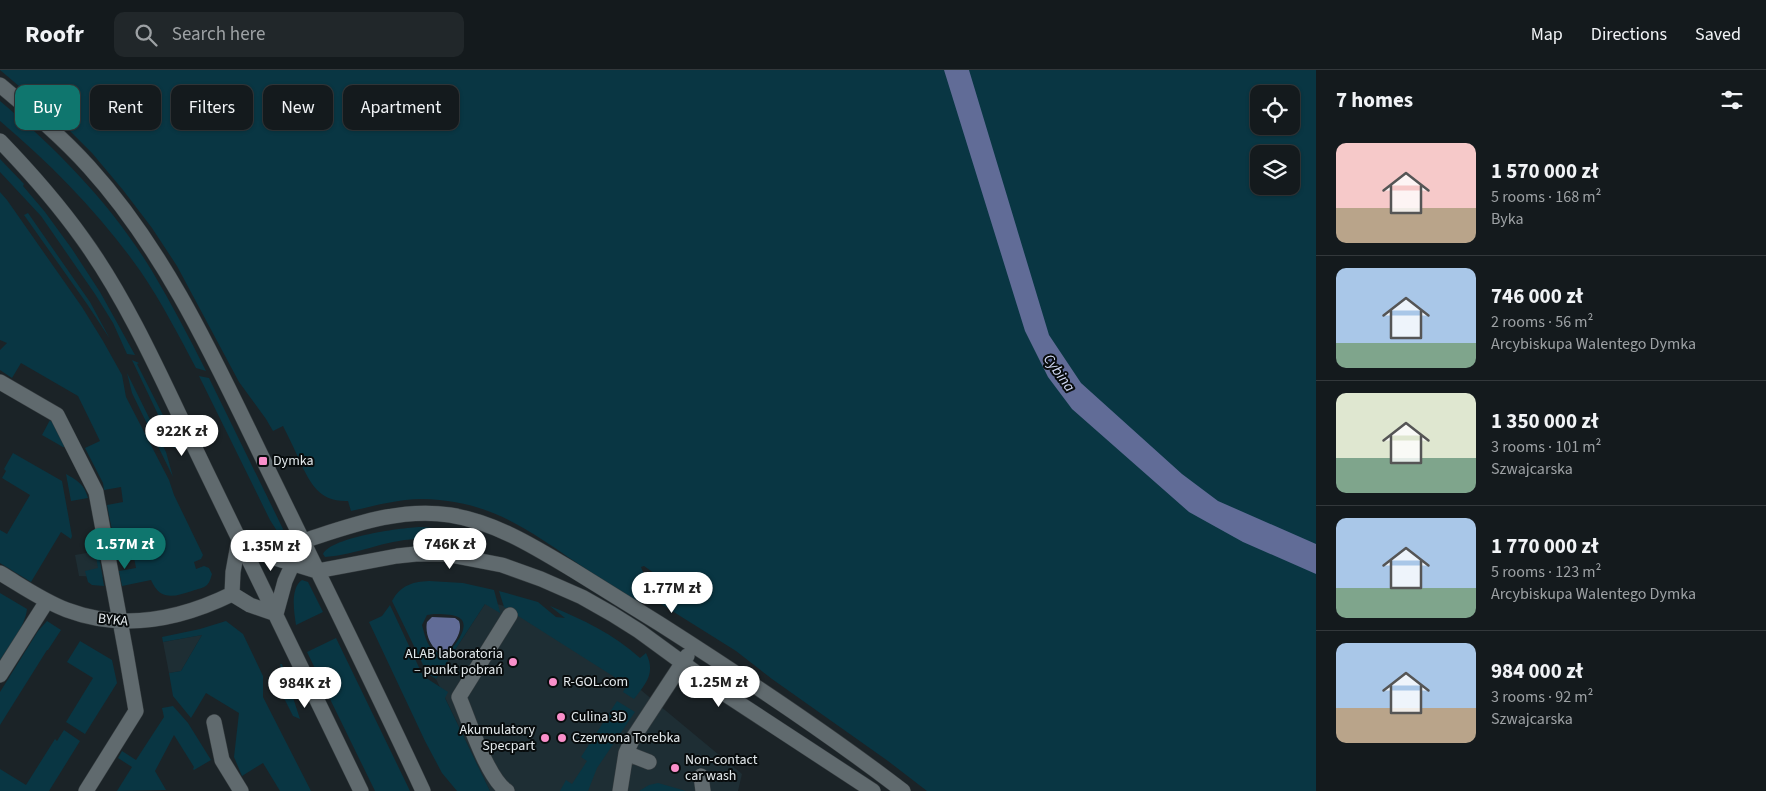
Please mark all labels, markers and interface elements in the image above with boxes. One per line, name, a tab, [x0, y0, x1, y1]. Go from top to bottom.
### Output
search box	[114, 12, 464, 57]
text: Roofr	[25, 17, 84, 52]
icon: search	[132, 21, 160, 49]
text: Search here	[172, 21, 265, 48]
text: Map	[1531, 22, 1563, 47]
text: Directions	[1591, 22, 1667, 47]
text: Saved	[1695, 22, 1741, 47]
chip: Buy	[15, 85, 80, 130]
chip: Rent	[90, 85, 161, 130]
chip: Filters	[171, 85, 253, 130]
chip: New	[263, 85, 333, 130]
chip: Apartment	[343, 85, 459, 130]
map controls	[1250, 85, 1300, 195]
button: locate	[1250, 85, 1300, 135]
text: 7 homes	[1336, 85, 1413, 115]
icon: filters	[1718, 86, 1746, 114]
button: layers	[1250, 145, 1300, 195]
text: 1 570 000 zł	[1491, 156, 1598, 186]
icon: home	[1376, 163, 1436, 223]
text: 5 rooms · 168 m²	[1491, 186, 1601, 208]
text: Byka	[1491, 208, 1524, 230]
text: 746 000 zł	[1491, 281, 1583, 311]
icon: home	[1376, 288, 1436, 348]
text: 2 rooms · 56 m²	[1491, 311, 1593, 333]
text: Arcybiskupa Walentego Dymka	[1491, 333, 1696, 355]
water label: Cybina	[1038, 350, 1080, 396]
text: 1 350 000 zł	[1491, 406, 1598, 436]
icon: home	[1376, 413, 1436, 473]
pin: 922K zł	[136, 414, 228, 457]
text: 922K zł	[156, 420, 208, 442]
text: 3 rooms · 101 m²	[1491, 436, 1601, 458]
place label: Dymka	[273, 451, 314, 471]
marker: Dymka	[257, 455, 269, 467]
text: Szwajcarska	[1491, 458, 1573, 480]
pin: 1.57M zł	[73, 528, 177, 570]
pin: 746K zł	[404, 528, 496, 570]
pin: 1.35M zł	[219, 530, 323, 572]
text: 1 770 000 zł	[1491, 531, 1598, 561]
text: 1.57M zł	[96, 533, 154, 555]
text: 746K zł	[424, 533, 476, 555]
text: 1.35M zł	[242, 535, 300, 557]
icon: home	[1376, 538, 1436, 598]
text: 5 rooms · 123 m²	[1491, 561, 1601, 583]
pin: 1.77M zł	[620, 572, 724, 614]
text: 1.77M zł	[643, 577, 701, 599]
text: Arcybiskupa Walentego Dymka	[1491, 583, 1696, 605]
street label: BYKA	[97, 608, 129, 632]
place label: ALAB laboratoria – punkt pobrań	[405, 644, 503, 680]
marker: ALAB laboratoria – punkt pobrań	[507, 656, 519, 668]
text: 984 000 zł	[1491, 656, 1583, 686]
icon: home	[1376, 663, 1436, 723]
pin: 984K zł	[259, 666, 351, 709]
pin: 1.25M zł	[667, 666, 771, 708]
text: 1.25M zł	[690, 671, 748, 693]
text: 984K zł	[279, 672, 331, 694]
place label: R-GOL.com	[563, 672, 628, 692]
marker: R-GOL.com	[547, 676, 559, 688]
text: 3 rooms · 92 m²	[1491, 686, 1593, 708]
place label: Culina 3D	[571, 707, 627, 727]
text: Szwajcarska	[1491, 708, 1573, 730]
marker: Culina 3D	[555, 711, 567, 723]
place label: Akumulatory Specpart	[460, 720, 535, 756]
place label: Czerwona Torebka	[572, 728, 680, 748]
marker: Akumulatory Specpart	[539, 732, 551, 744]
marker: Czerwona Torebka	[556, 732, 568, 744]
place label: Non-contact car wash	[685, 750, 758, 786]
marker: Non-contact car wash	[669, 762, 681, 774]

